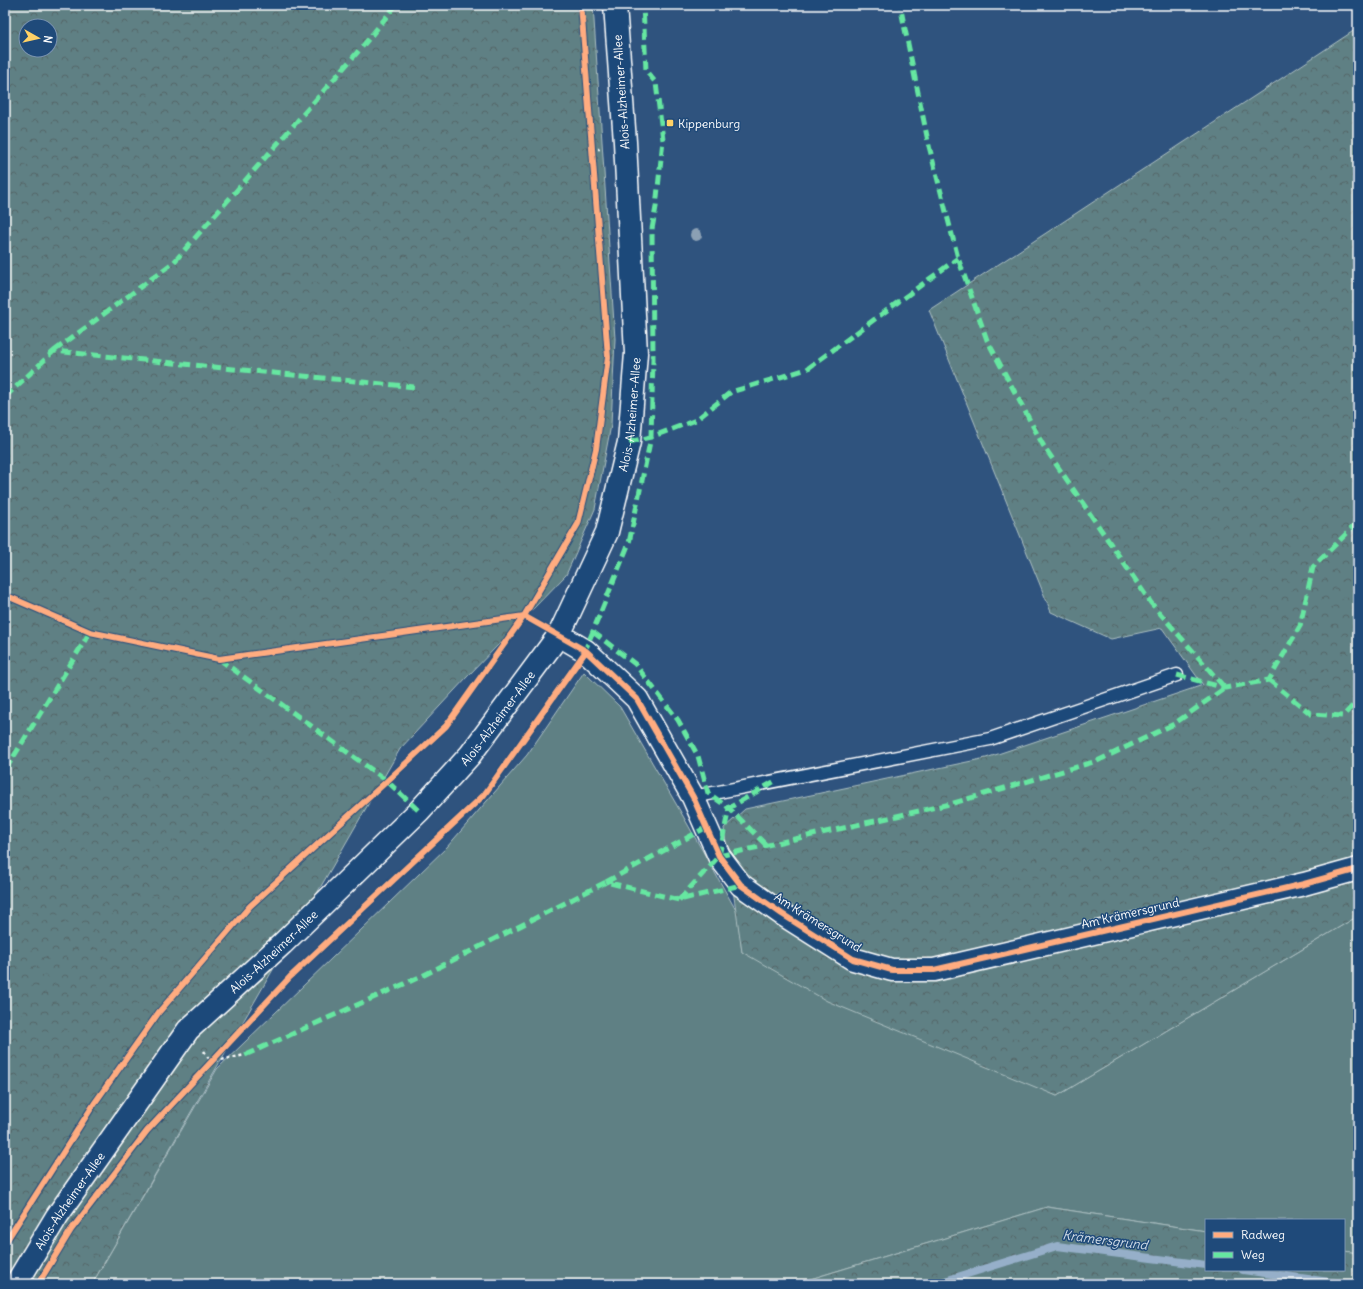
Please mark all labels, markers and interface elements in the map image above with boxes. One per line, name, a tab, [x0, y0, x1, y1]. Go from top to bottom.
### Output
north arrow	[18, 18, 58, 58]
street label: Alois-Alzheimer-Allee	[610, 34, 632, 150]
text: N	[40, 35, 55, 44]
place label: Kippenburg	[678, 116, 740, 131]
marker: Kippenburg	[665, 118, 675, 128]
street label: Alois-Alzheimer-Allee	[615, 357, 643, 473]
street label: Alois-Alzheimer-Allee	[457, 667, 538, 769]
street label: Am Krämersgrund	[772, 889, 864, 955]
street label: Am Krämersgrund	[1080, 894, 1180, 932]
street label: Alois-Alzheimer-Allee	[226, 906, 320, 996]
street label: Alois-Alzheimer-Allee	[31, 1149, 108, 1252]
legend	[1205, 1219, 1345, 1271]
water label: Krämersgrund	[1061, 1226, 1151, 1254]
text: Radweg	[1241, 1227, 1285, 1242]
text: Weg	[1241, 1247, 1265, 1262]

